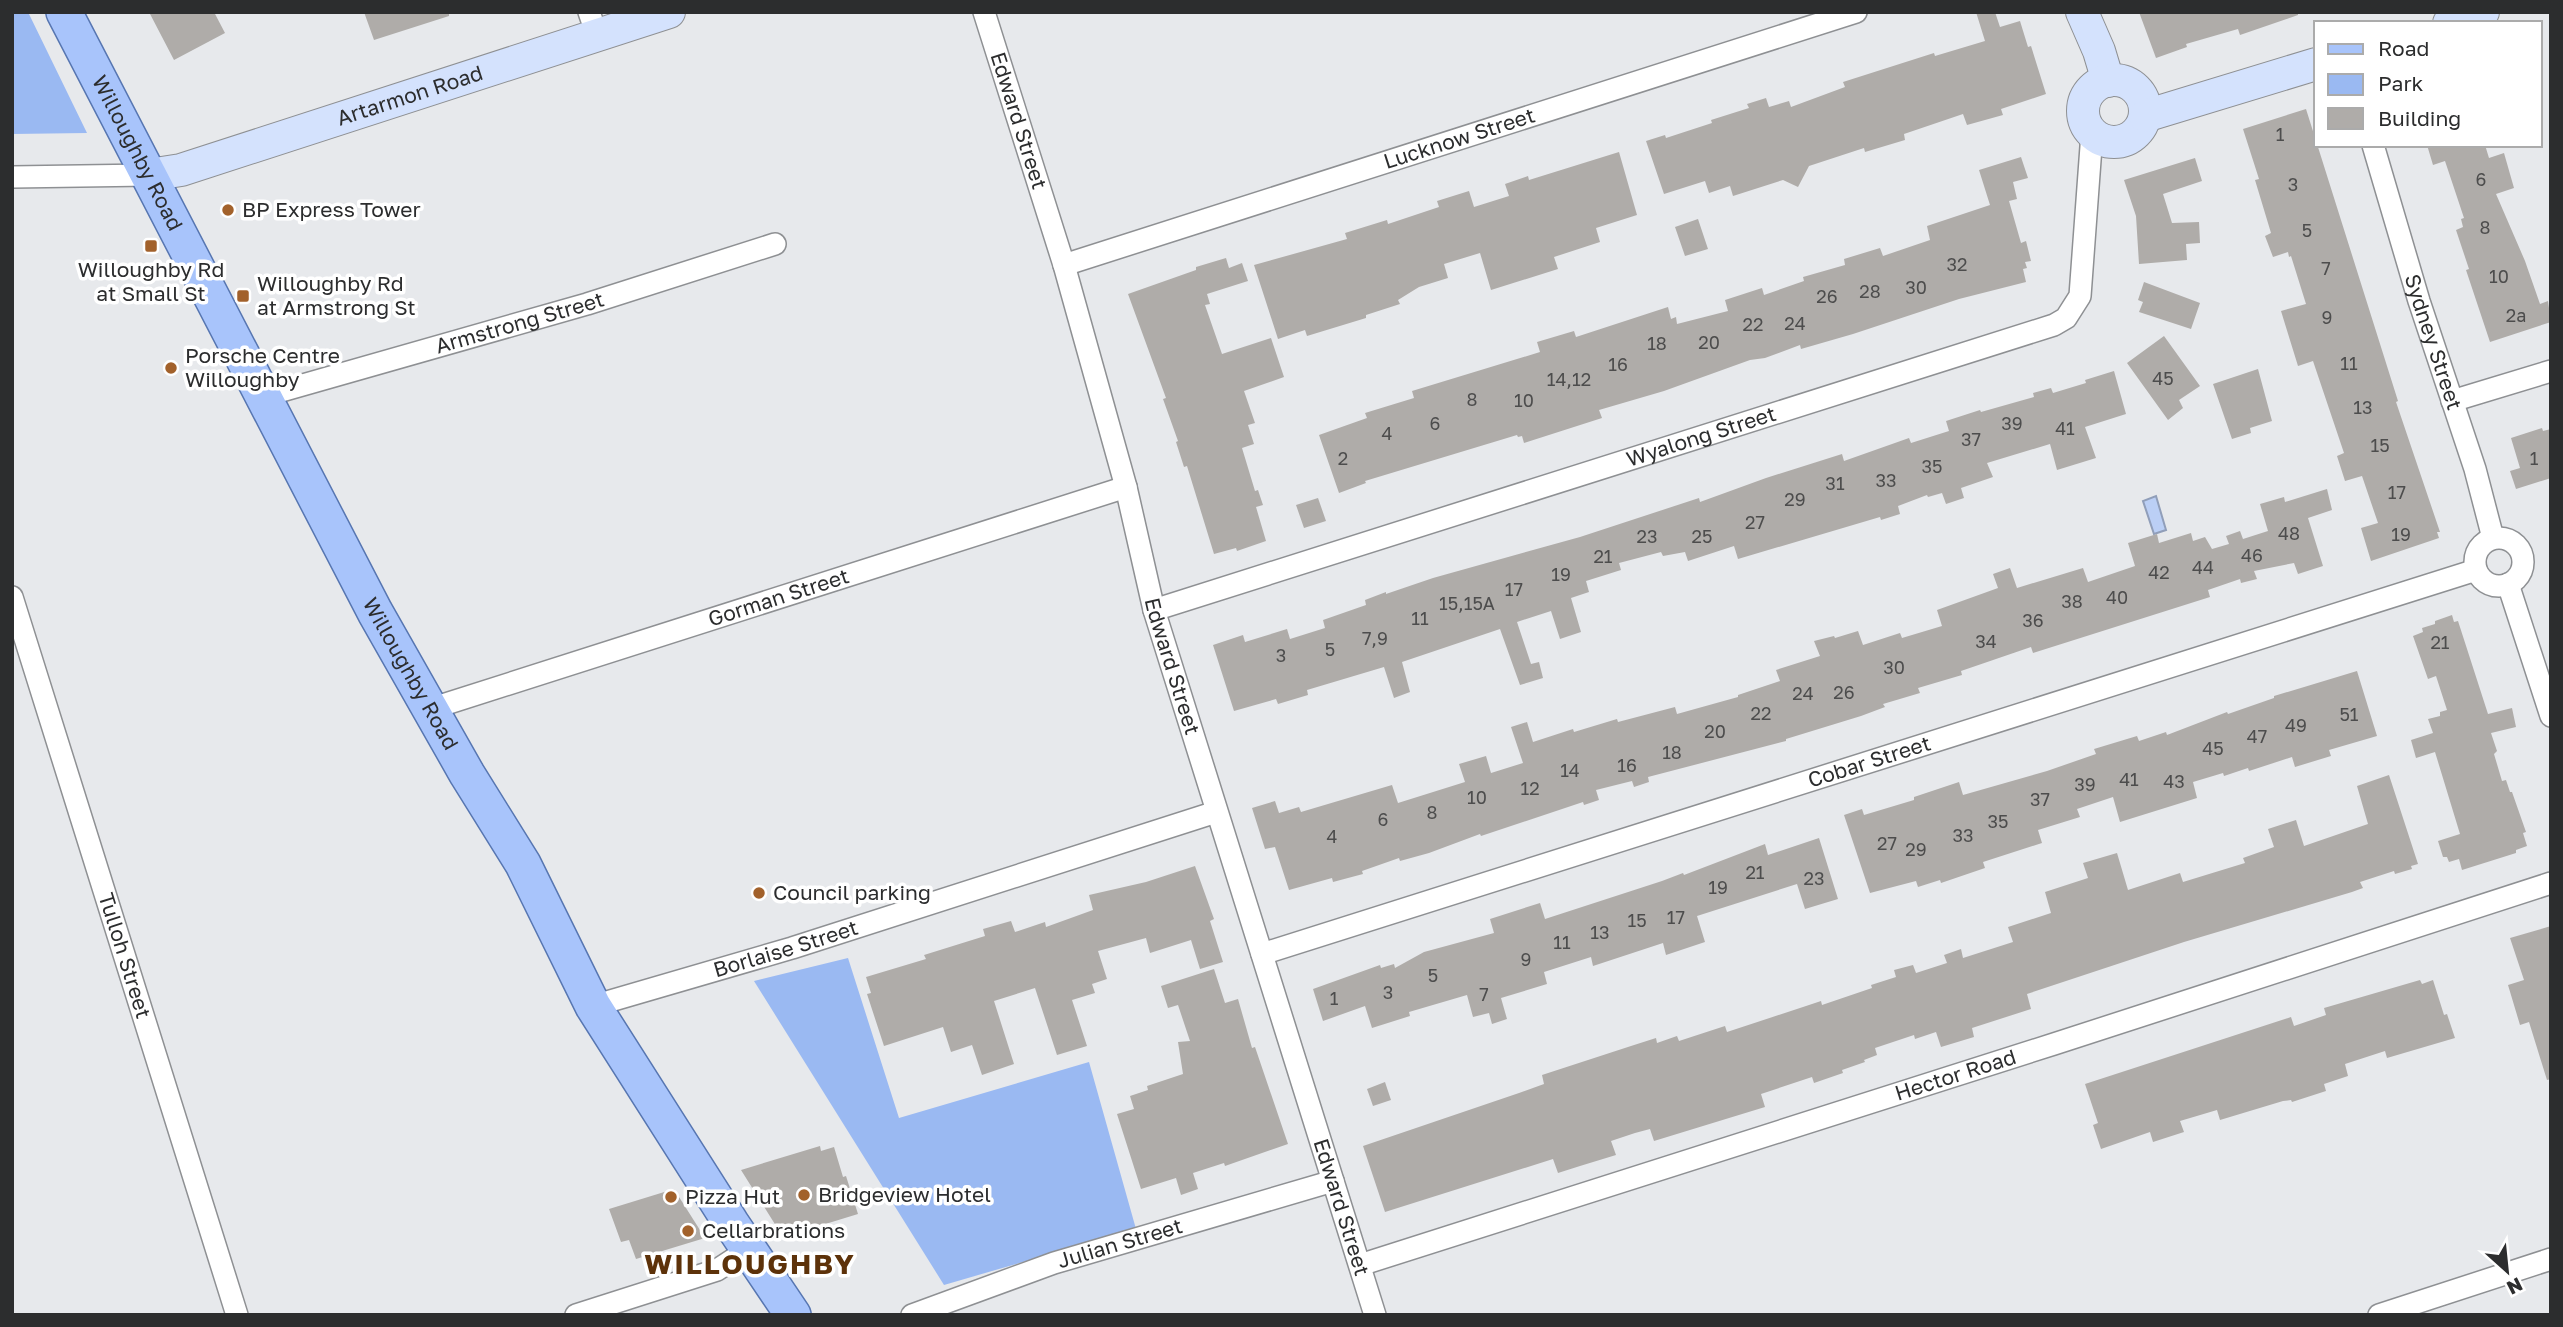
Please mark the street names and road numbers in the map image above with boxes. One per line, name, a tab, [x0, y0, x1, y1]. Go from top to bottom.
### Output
street label: Edward Street	[985, 49, 1053, 192]
street label: Artarmon Road	[333, 59, 486, 131]
street label: Willoughby Road	[87, 71, 189, 235]
street label: Lucknow Street	[1380, 101, 1538, 174]
street label: Sydney Street	[2400, 271, 2468, 413]
street label: Armstrong Street	[432, 285, 607, 359]
street label: Wyalong Street	[1623, 400, 1779, 472]
street label: Gorman Street	[705, 562, 852, 631]
street label: Willoughby Road	[358, 593, 465, 754]
street label: Edward Street	[1140, 595, 1206, 738]
street label: Cobar Street	[1804, 729, 1934, 793]
street label: Tulloh Street	[94, 890, 157, 1021]
street label: Borlaise Street	[710, 914, 861, 982]
street label: Hector Road	[1891, 1043, 2019, 1106]
street label: Edward Street	[1309, 1135, 1376, 1279]
street label: Julian Street	[1054, 1212, 1185, 1273]

